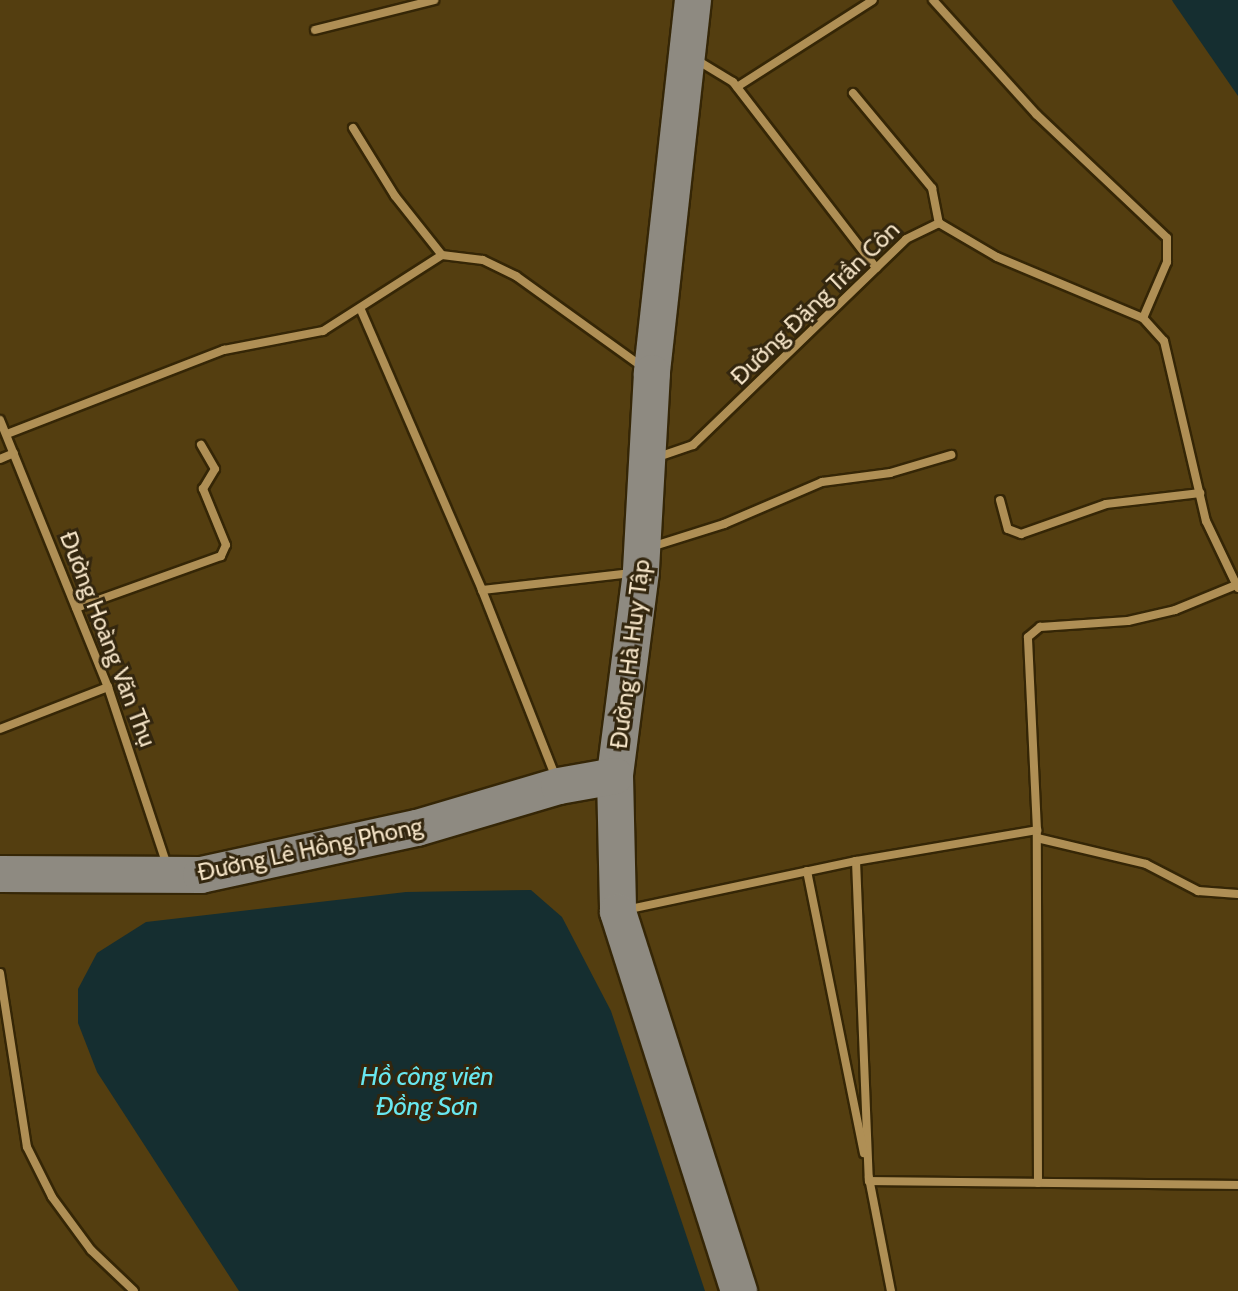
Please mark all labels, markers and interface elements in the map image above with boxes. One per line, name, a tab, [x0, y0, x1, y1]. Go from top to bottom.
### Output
street label: Đường Đặng Trần Côn	[725, 215, 905, 391]
street label: Đường Hoàng Văn Thụ	[54, 527, 162, 751]
street label: Đường Hà Huy Tập	[604, 558, 656, 750]
street label: Đường Lê Hồng Phong	[195, 811, 425, 887]
water label: Hồ công viên Đồng Sơn	[360, 1061, 494, 1122]

